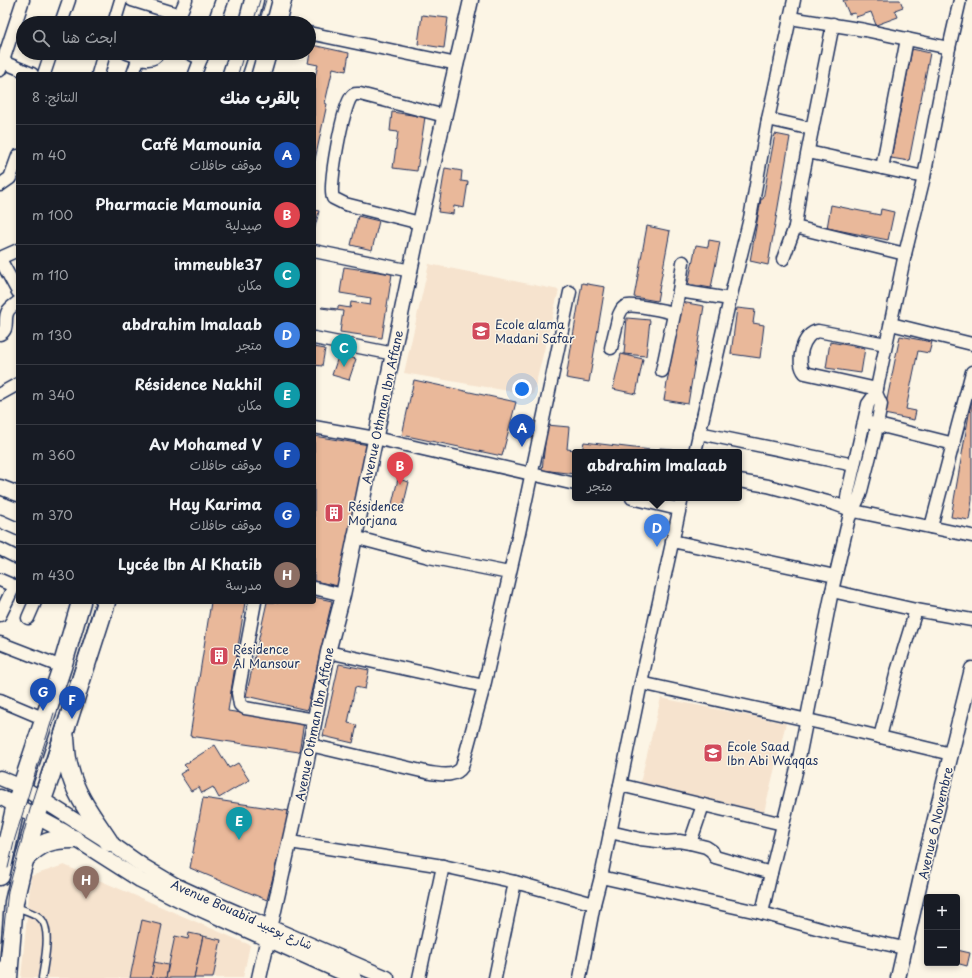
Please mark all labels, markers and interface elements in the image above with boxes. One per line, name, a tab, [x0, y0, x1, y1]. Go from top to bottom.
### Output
search box	[16, 16, 316, 60]
text: ابحث هنا	[62, 25, 117, 48]
icon: search	[30, 27, 52, 49]
text: بالقرب منك	[220, 84, 300, 110]
text: النتائج: 8	[32, 87, 78, 106]
text: Café Mamounia	[141, 132, 262, 155]
text: 40 m	[32, 145, 66, 164]
text: A	[282, 145, 292, 164]
text: موقف حافلات	[190, 155, 262, 174]
text: Pharmacie Mamounia	[95, 192, 262, 215]
text: 100 m	[32, 205, 73, 224]
text: B	[283, 205, 291, 224]
text: صيدلية	[225, 215, 262, 234]
text: immeuble37	[174, 252, 262, 275]
text: 110 m	[32, 265, 68, 284]
text: C	[282, 265, 292, 284]
text: مكان	[238, 275, 262, 294]
text: abdrahim lmalaab	[122, 312, 262, 335]
place label: Ecole alama Madani Safar	[495, 315, 575, 347]
school or university icon: Ecole alama Madani Safar	[470, 320, 492, 342]
text: 130 m	[32, 325, 72, 344]
text: D	[282, 325, 292, 344]
street label: Avenue Othman Ibn Affane	[357, 328, 407, 485]
pin: C	[331, 334, 357, 367]
text: متجر	[237, 335, 262, 354]
text: Résidence Nakhil	[135, 372, 262, 395]
your location	[512, 379, 532, 399]
text: 340 m	[32, 385, 75, 404]
text: E	[283, 385, 291, 404]
text: مكان	[238, 395, 262, 414]
pin: A	[509, 414, 535, 447]
text: Av Mohamed V	[149, 432, 262, 455]
text: 360 m	[32, 445, 75, 464]
text: F	[283, 445, 291, 464]
popup	[572, 449, 742, 501]
pin: B	[387, 452, 413, 485]
text: abdrahim lmalaab	[587, 453, 727, 476]
text: موقف حافلات	[190, 455, 262, 474]
text: متجر	[587, 476, 612, 495]
text: Hay Karima	[169, 492, 262, 515]
place label: Résidence Morjana	[348, 497, 404, 529]
building icon: Résidence Morjana	[323, 502, 345, 524]
text: 370 m	[32, 505, 73, 524]
text: G	[282, 505, 292, 524]
pin: D	[644, 514, 670, 547]
text: موقف حافلات	[190, 515, 262, 534]
text: Lycée Ibn Al Khatib	[118, 552, 262, 575]
text: 430 m	[32, 565, 74, 584]
text: H	[282, 565, 292, 584]
text: مدرسة	[226, 575, 262, 594]
place label: Résidence Al Mansour	[233, 640, 300, 672]
building icon: Résidence Al Mansour	[208, 645, 230, 667]
street label: Avenue Othman Ibn Affane	[290, 645, 338, 803]
pin: G	[30, 678, 56, 711]
pin: F	[59, 686, 85, 719]
place label: Ecole Saad Ibn Abi Waqqas	[727, 737, 819, 769]
school or university icon: Ecole Saad Ibn Abi Waqqas	[702, 742, 724, 764]
street label: Avenue 6 Novembre	[913, 765, 957, 881]
pin: E	[226, 807, 252, 840]
pin: H	[73, 866, 99, 899]
street label: Avenue Bouabid شارع بوعبيد	[168, 875, 316, 954]
map controls	[924, 894, 960, 966]
button: +	[924, 894, 960, 930]
button: −	[924, 930, 960, 966]

